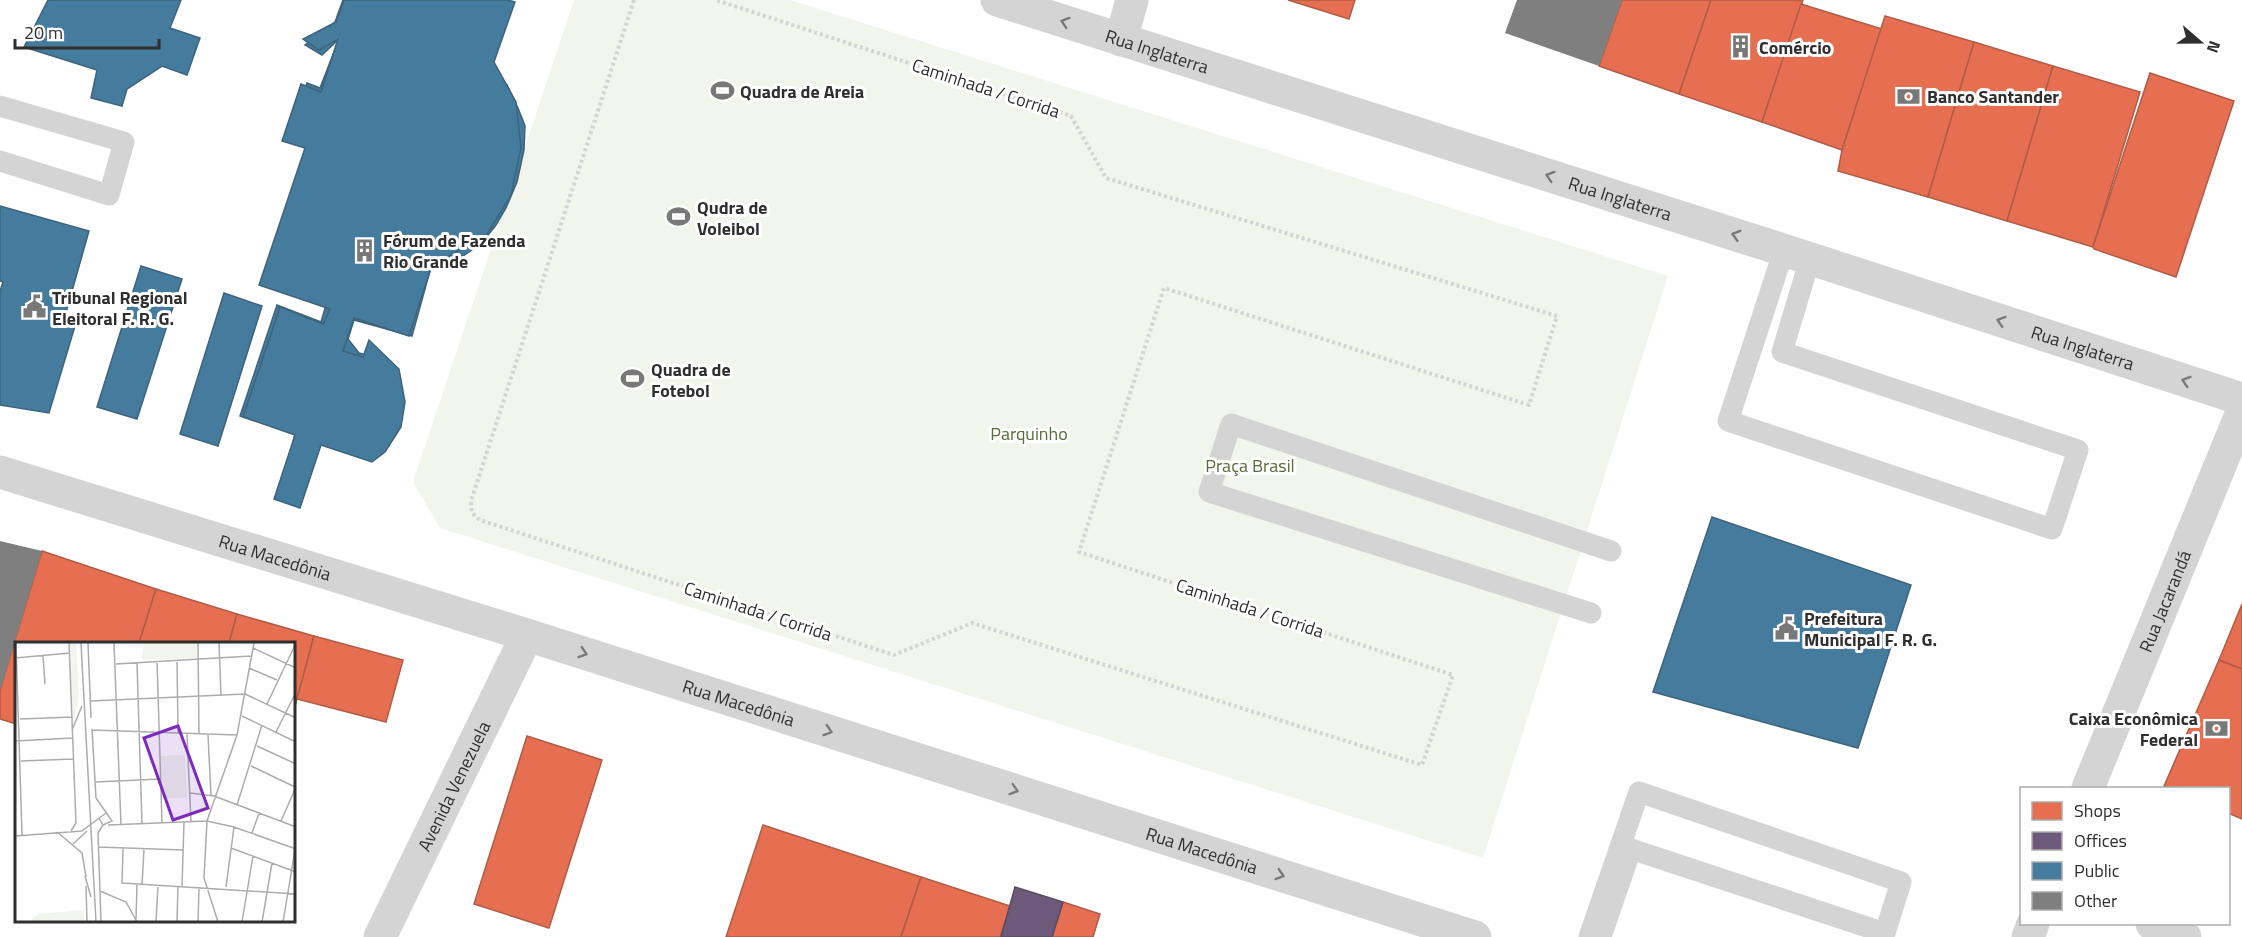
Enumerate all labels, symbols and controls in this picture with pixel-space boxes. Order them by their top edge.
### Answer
scale bar [15,12,159,50]
north arrow [2170,12,2230,72]
one-way arrow [1060,16,1071,29]
text: 20 m [24,19,63,46]
street label: Rua Inglaterra [1102,22,1212,80]
building icon: Comércio [1728,34,1754,60]
place label: Comércio [1759,34,1831,61]
text: N [2201,38,2227,56]
street label: Caminhada / Corrida [909,51,1063,125]
sports icon: Quadra de Areia [709,78,735,104]
place label: Quadra de Areia [740,78,864,105]
bank icon: Banco Santander [1896,83,1922,109]
place label: Banco Santander [1927,83,2059,110]
street label: Rua Inglaterra [1565,169,1675,227]
one-way arrow [1545,171,1556,183]
place label: Qudra de Voleibol [697,194,768,242]
sports icon: Qudra de Voleibol [666,204,692,230]
place label: Fórum de Fazenda Rio Grande [383,227,525,275]
one-way arrow [1731,230,1741,242]
building icon: Fórum de Fazenda Rio Grande [352,237,378,263]
place label: Tribunal Regional Eleitoral F. R. G. [52,284,188,332]
public building icon: Tribunal Regional Eleitoral F. R. G. [21,294,47,320]
one-way arrow [1996,316,2007,328]
street label: Rua Inglaterra [2028,318,2138,377]
place label: Quadra de Fotebol [651,356,731,404]
sports icon: Quadra de Fotebol [620,366,646,392]
one-way arrow [2181,376,2192,389]
park label: Parquinho [990,420,1068,447]
park label: Praça Brasil [1205,452,1295,479]
street label: Rua Macedônia [216,527,335,587]
street label: Rua Jacarandá [2132,546,2198,656]
street label: Caminhada / Corrida [1173,571,1327,645]
street label: Caminhada / Corrida [681,574,835,648]
place label: Prefeitura Municipal F. R. G. [1804,605,1937,653]
public building icon: Prefeitura Municipal F. R. G. [1773,615,1799,641]
inset map [15,642,296,922]
one-way arrow [577,645,588,658]
street label: Rua Macedônia [679,672,798,733]
place label: Caixa Econômica Federal [2069,705,2198,753]
bank icon: Caixa Econômica Federal [2203,715,2229,741]
street label: Avenida Venezuela [410,716,497,856]
one-way arrow [822,724,833,736]
one-way arrow [1008,783,1019,796]
legend [2020,787,2230,925]
text: Shops [2074,797,2121,824]
street label: Rua Macedônia [1142,819,1261,881]
text: Offices [2074,827,2127,854]
text: Public [2074,857,2120,884]
one-way arrow [1274,868,1285,880]
text: Other [2074,887,2117,914]

